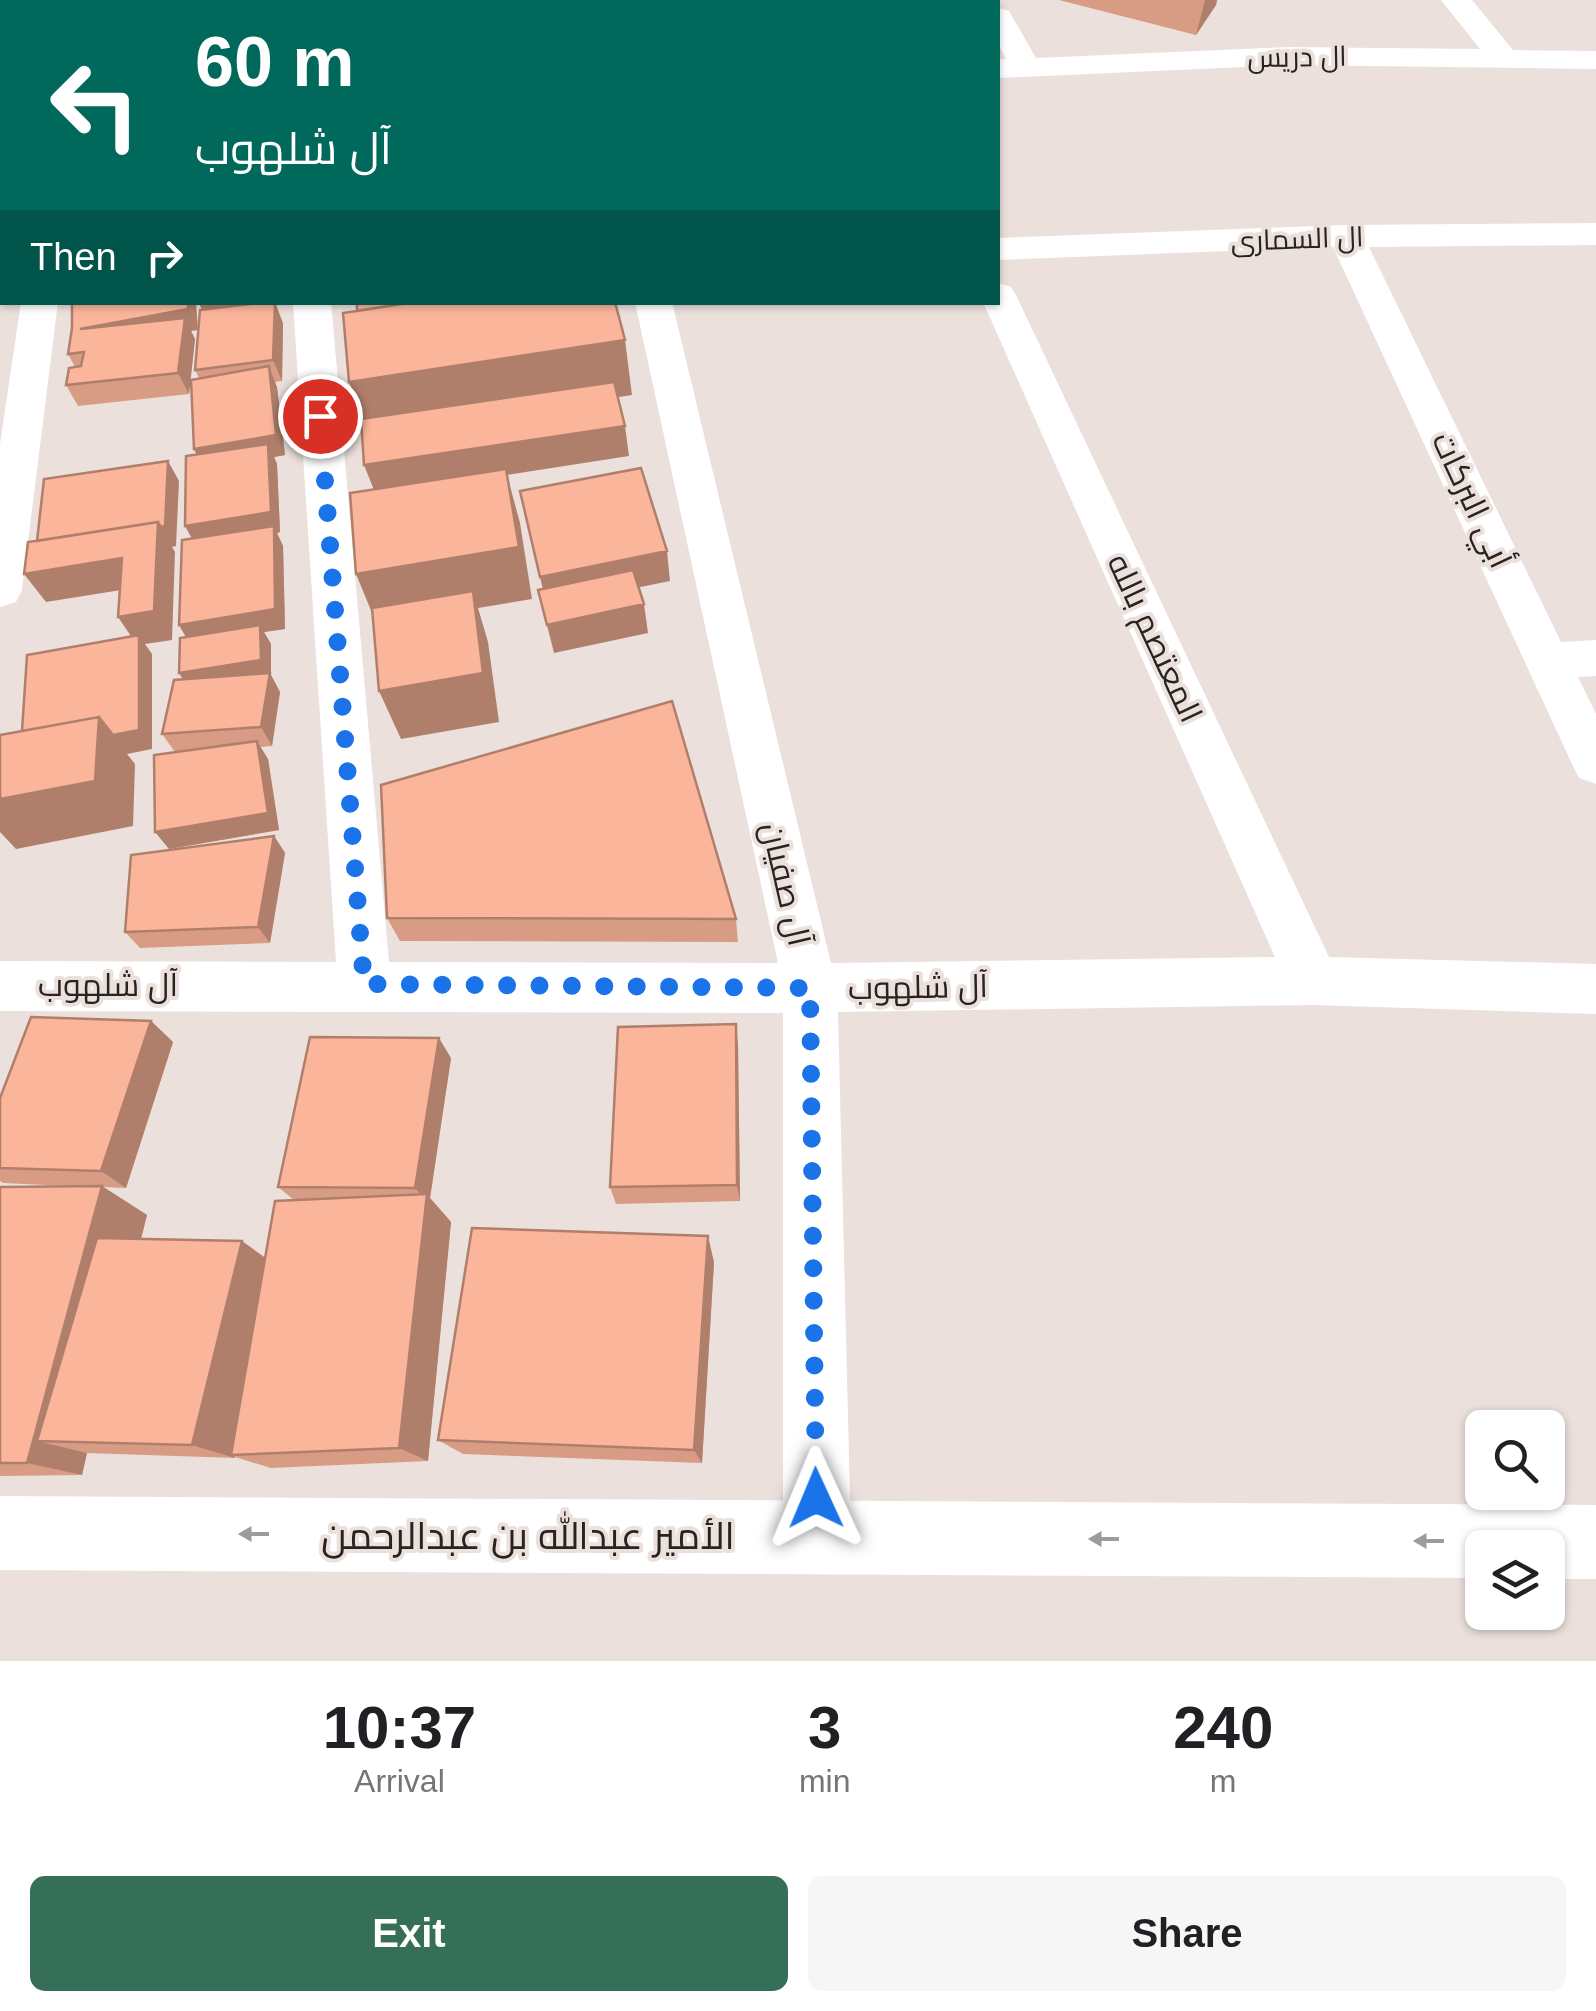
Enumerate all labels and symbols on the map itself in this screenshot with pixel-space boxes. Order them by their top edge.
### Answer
street label: ال دريس [1247,41,1347,74]
street label: ال السمارى [1230,221,1364,258]
pin [278,374,363,459]
street label: أبي البركات [1419,426,1521,576]
street label: المعتصم بالله [1097,548,1210,729]
street label: آل صفيان [753,819,818,950]
street label: آل شلهوب [38,967,178,1004]
street label: آل شلهوب [848,968,989,1007]
position arrow [764,1446,868,1550]
street label: الأمير عبدالله بن عبدالرحمن [321,1511,735,1559]
one-way arrow [237,1526,269,1542]
one-way arrow [1087,1531,1119,1547]
one-way arrow [1412,1533,1444,1549]

